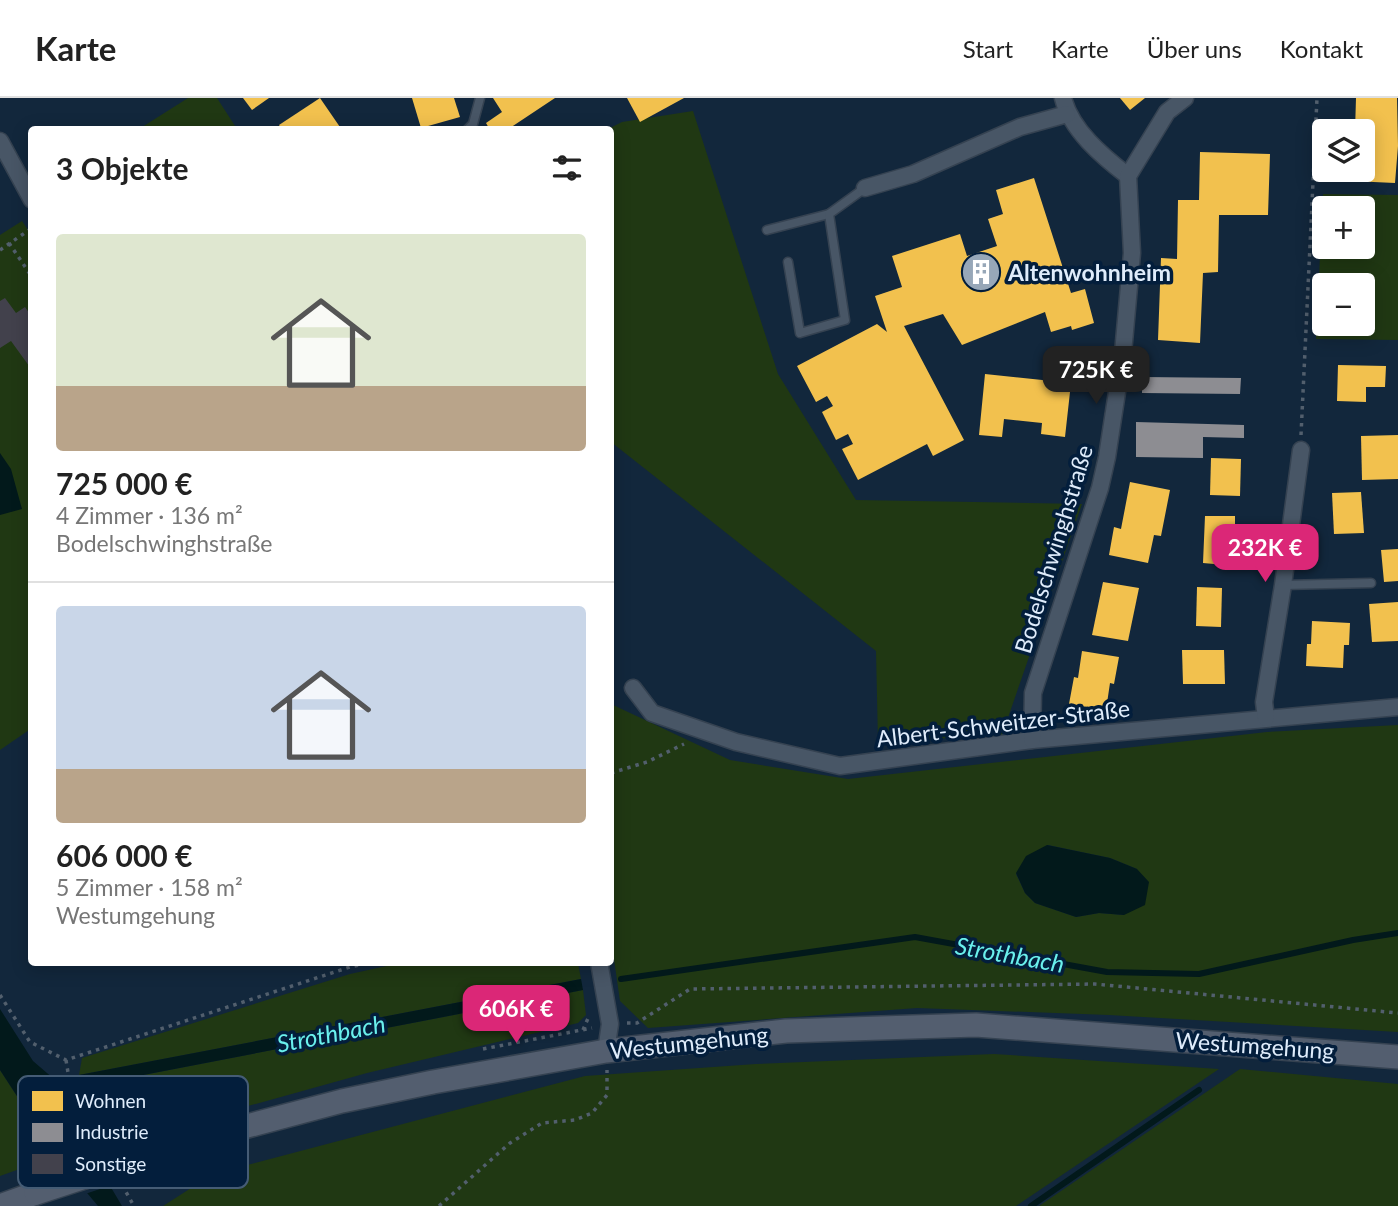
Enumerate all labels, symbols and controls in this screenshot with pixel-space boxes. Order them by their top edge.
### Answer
text: Karte [35,28,116,68]
text: Start [963,34,1013,63]
text: Karte [1051,34,1109,63]
text: Über uns [1147,34,1242,63]
text: Kontakt [1280,34,1363,63]
map controls [1312,119,1375,336]
button: layers [1312,119,1375,182]
icon: filters [548,149,586,187]
text: 3 Objekte [56,150,188,186]
button: + [1312,196,1375,259]
building icon: Altenwohnheim [960,251,1002,293]
place label: Altenwohnheim [1007,258,1171,286]
button: − [1312,273,1375,336]
icon: home [258,280,384,406]
pin: 725K € [1039,346,1153,406]
text: 725K € [1059,355,1133,383]
street label: Bodelschwinghstraße [1008,441,1098,657]
text: 725 000 € [56,465,192,501]
text: 4 Zimmer · 136 m² [56,501,243,529]
pin: 232K € [1208,524,1322,584]
text: Bodelschwinghstraße [56,529,272,557]
text: 232K € [1228,533,1302,561]
icon: home [258,652,384,778]
street label: Albert-Schweitzer-Straße [875,694,1131,752]
text: 606 000 € [56,837,192,873]
text: 5 Zimmer · 158 m² [56,873,243,901]
text: Westumgehung [56,901,215,929]
water label: Strothbach [953,930,1067,978]
pin: 606K € [459,986,573,1045]
text: 606K € [479,994,553,1022]
water label: Strothbach [274,1008,388,1058]
street label: Westumgehung [608,1020,770,1064]
street label: Westumgehung [1175,1025,1335,1065]
legend [18,1076,248,1188]
text: Wohnen [75,1089,146,1112]
text: Industrie [75,1120,149,1143]
text: Sonstige [75,1152,146,1175]

